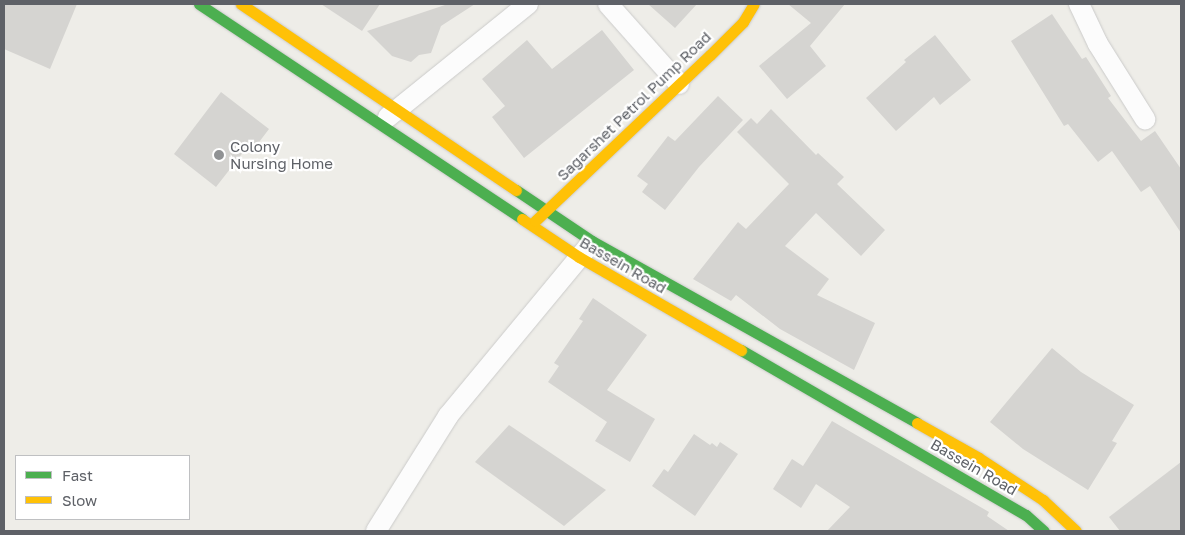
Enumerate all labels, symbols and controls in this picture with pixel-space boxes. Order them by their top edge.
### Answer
street label: Sagarshet Petrol Pump Road [553,28,715,184]
place label: Colony Nursing Home [230,137,333,172]
marker: Colony Nursing Home [212,148,226,162]
street label: Bassein Road [577,233,669,297]
street label: Bassein Road [928,435,1020,499]
legend [15,455,190,520]
text: Fast [62,466,93,484]
text: Slow [62,491,97,509]

